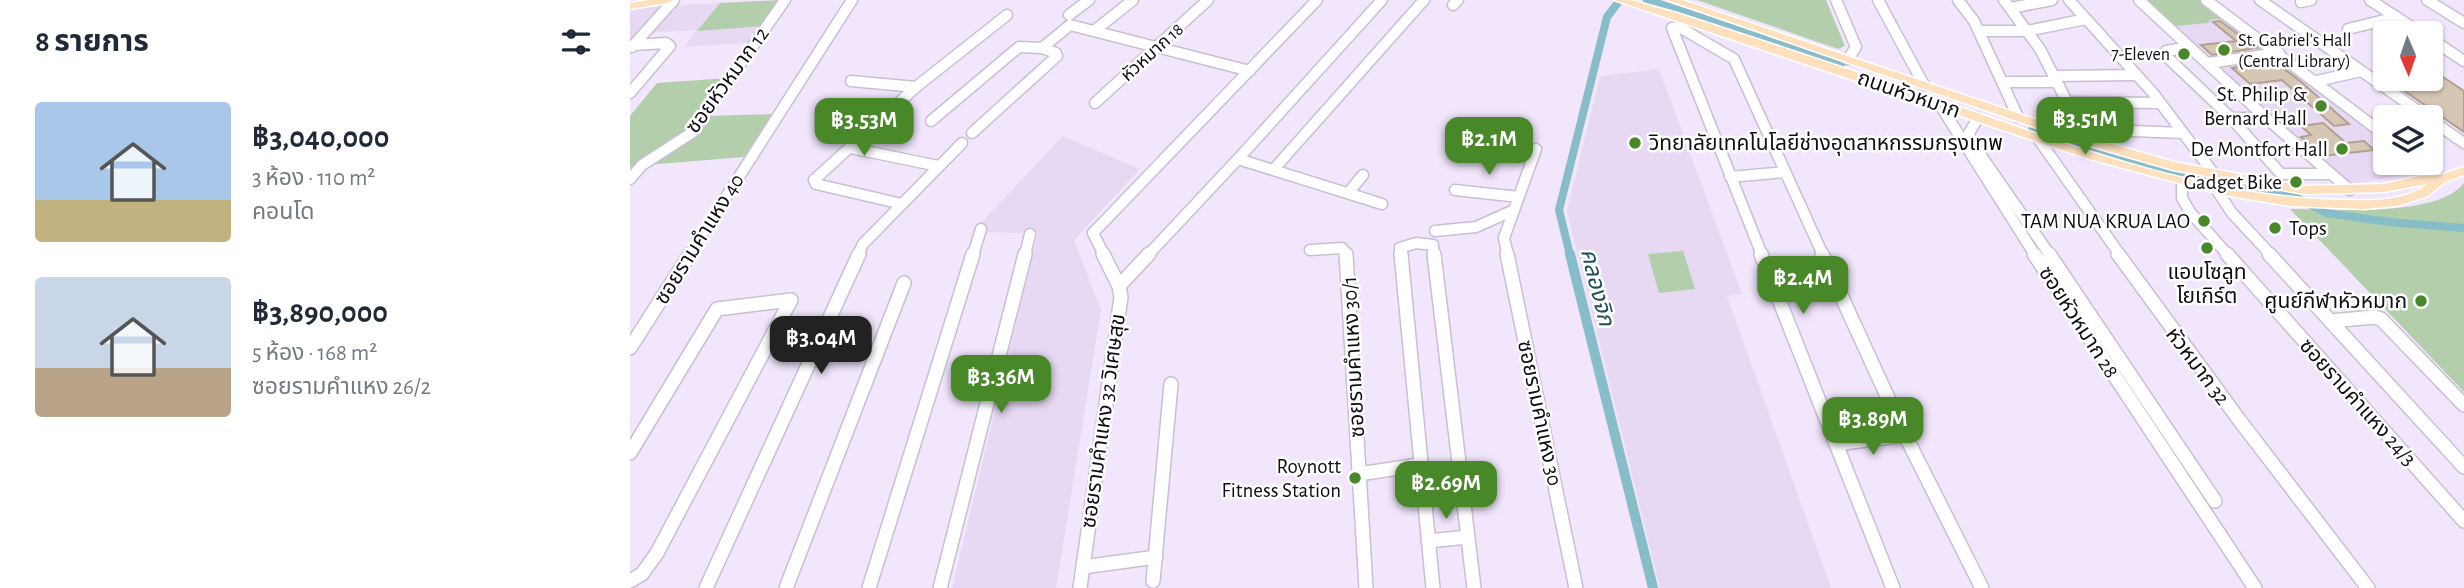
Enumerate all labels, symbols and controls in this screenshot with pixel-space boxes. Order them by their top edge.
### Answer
street label: หัวหมาก 18 [1117,20,1187,85]
north arrow [2373,21,2443,91]
map controls [2373,21,2443,175]
icon: filters [557,23,595,61]
street label: ซอยหัวหมาก 12 [682,23,773,137]
text: 8 รายการ [35,27,149,57]
place label: St. Gabriel's Hall (Central Library) [2238,32,2351,71]
marker: St. Gabriel's Hall (Central Library) [2216,42,2232,58]
place label: 7-Eleven [2111,46,2170,64]
marker: 7-Eleven [2176,46,2192,62]
street label: ถนนหัวหมาก [1855,67,1963,122]
place label: St. Philip & Bernard Hall [2204,84,2307,129]
pin: ฿3.51M [2028,97,2142,157]
marker: St. Philip & Bernard Hall [2313,98,2329,114]
pin: ฿3.53M [807,99,921,158]
button: layers [2373,105,2443,175]
text: ฿3.51M [2052,108,2118,131]
text: ฿3.53M [831,109,897,132]
pin: ฿2.1M [1440,118,1538,177]
text: ฿3,040,000 [252,123,389,153]
text: ฿2.1M [1461,128,1517,151]
icon: home [91,130,175,214]
place label: วิทยาลัยเทคโนโลยีช่างอุตสาหกรรมกรุงเทพ [1649,131,2003,156]
marker: วิทยาลัยเทคโนโลยีช่างอุตสาหกรรมกรุงเทพ [1627,135,1643,151]
place label: De Montfort Hall [2190,139,2328,160]
marker: De Montfort Hall [2334,141,2350,157]
text: 3 ห้อง · 110 m² [252,167,375,190]
street label: ซอยรามคำแหง 40 [651,170,748,308]
place label: Gadget Bike [2184,172,2282,193]
marker: Gadget Bike [2288,174,2304,190]
text: คอนโด [252,201,314,224]
place label: TAM NUA KRUA LAO [2021,211,2190,232]
marker: TAM NUA KRUA LAO [2196,213,2212,229]
place label: Tops [2289,218,2327,239]
marker: Tops [2267,220,2283,236]
marker: แอบโซลูท โยเกิร์ต [2199,240,2215,256]
water label: คลองจิก [1576,246,1618,330]
pin: ฿2.4M [1754,256,1852,316]
place label: แอบโซลูท โยเกิร์ต [2167,261,2247,307]
street label: ซอยหัวหมาก 28 [2035,263,2122,382]
text: ฿2.4M [1773,267,1833,290]
street label: ซอยรามคำแหง 30/1 [1339,276,1368,438]
place label: ศูนย์กีฬาหัวหมาก [2264,290,2407,314]
marker: ศูนย์กีฬาหัวหมาก [2413,293,2429,309]
text: ฿3,890,000 [252,298,388,328]
icon: home [91,305,175,389]
street label: ซอยรามคำแหง 32 วิเศษสุข [1078,312,1131,530]
pin: ฿3.04M [764,316,878,376]
street label: หัวหมาก 32 [2162,324,2233,409]
text: ฿3.04M [786,327,856,350]
street label: ซอยรามคำแหง 24/3 [2295,335,2420,470]
street label: ซอยรามคำแหง 30 [1514,339,1565,488]
text: 5 ห้อง · 168 m² [252,342,377,365]
pin: ฿3.36M [944,356,1058,415]
text: ฿3.36M [967,366,1035,389]
text: ซอยรามคำแหง 26/2 [252,376,431,399]
pin: ฿3.89M [1816,398,1930,457]
text: ฿3.89M [1838,408,1908,431]
place label: Roynott Fitness Station [1222,456,1341,501]
pin: ฿2.69M [1389,462,1503,521]
marker: Roynott Fitness Station [1347,470,1363,486]
text: ฿2.69M [1411,472,1481,495]

